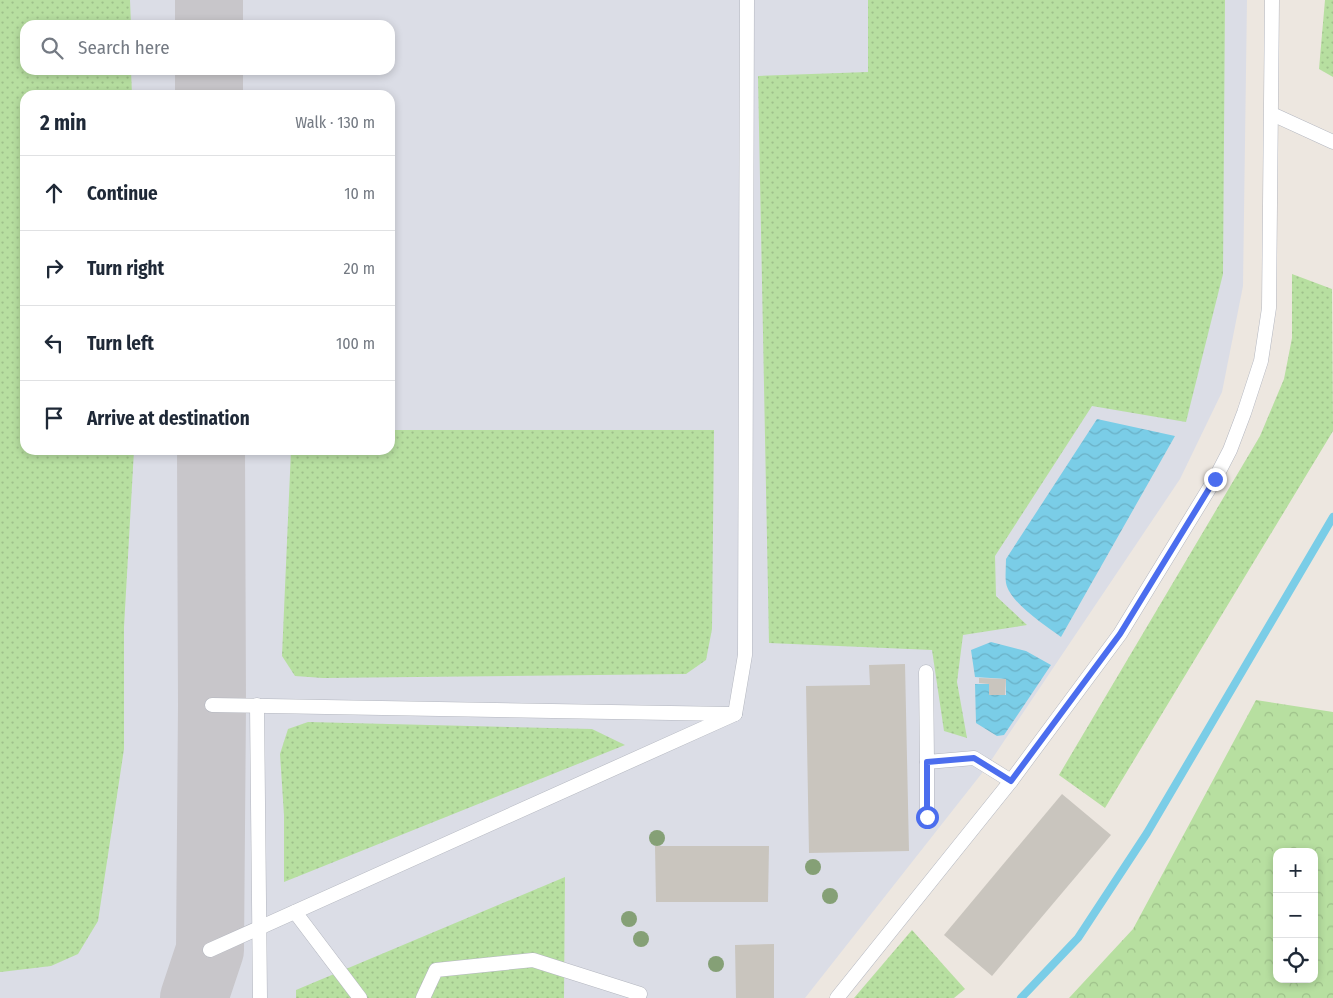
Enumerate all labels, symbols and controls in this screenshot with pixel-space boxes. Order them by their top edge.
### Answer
search box [20,20,395,75]
icon: search [38,34,66,62]
text: Search here [78,36,170,59]
text: 2 min [40,110,87,136]
text: Walk · 130 m [295,113,375,132]
icon: ahead [40,179,68,207]
text: Continue [87,182,158,205]
text: 10 m [344,184,375,203]
icon: right [40,254,68,282]
text: Turn right [87,257,164,280]
text: 20 m [344,259,375,278]
icon: left [40,329,68,357]
text: Turn left [87,332,154,355]
text: 100 m [336,334,375,353]
icon: arrive [40,404,68,432]
text: Arrive at destination [87,407,250,430]
route end [1204,468,1227,491]
route start [916,806,939,829]
map controls [1273,848,1318,983]
button: + [1273,848,1318,893]
button: − [1273,893,1318,938]
button: locate [1273,938,1318,983]

